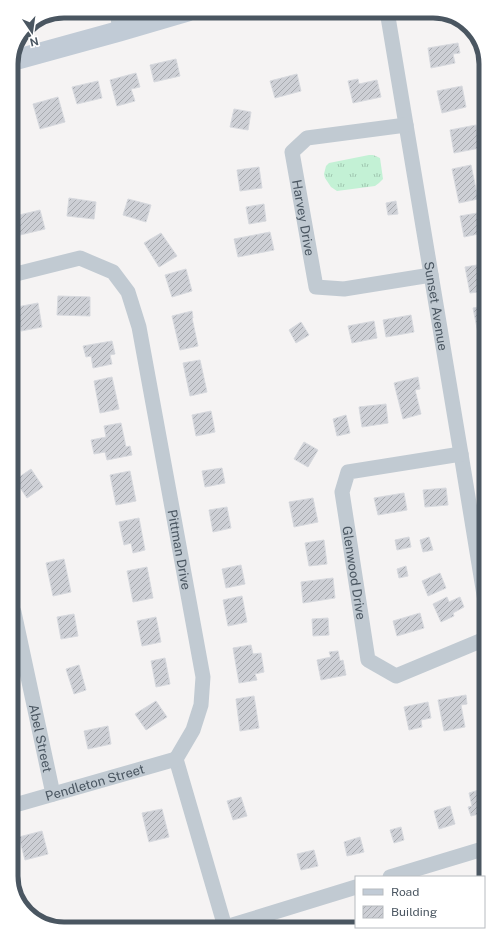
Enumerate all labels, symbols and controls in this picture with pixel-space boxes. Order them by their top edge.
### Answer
north arrow [12,12,52,52]
text: N [29,35,40,49]
street label: Harvey Drive [290,178,318,257]
street label: Sunset Avenue [421,260,451,352]
street label: Pittman Drive [165,508,194,591]
street label: Glenwood Drive [340,525,369,621]
street label: Abel Street [26,703,56,774]
street label: Pendleton Street [43,761,146,803]
legend [355,876,485,928]
text: Road [391,885,419,899]
text: Building [391,905,437,919]

